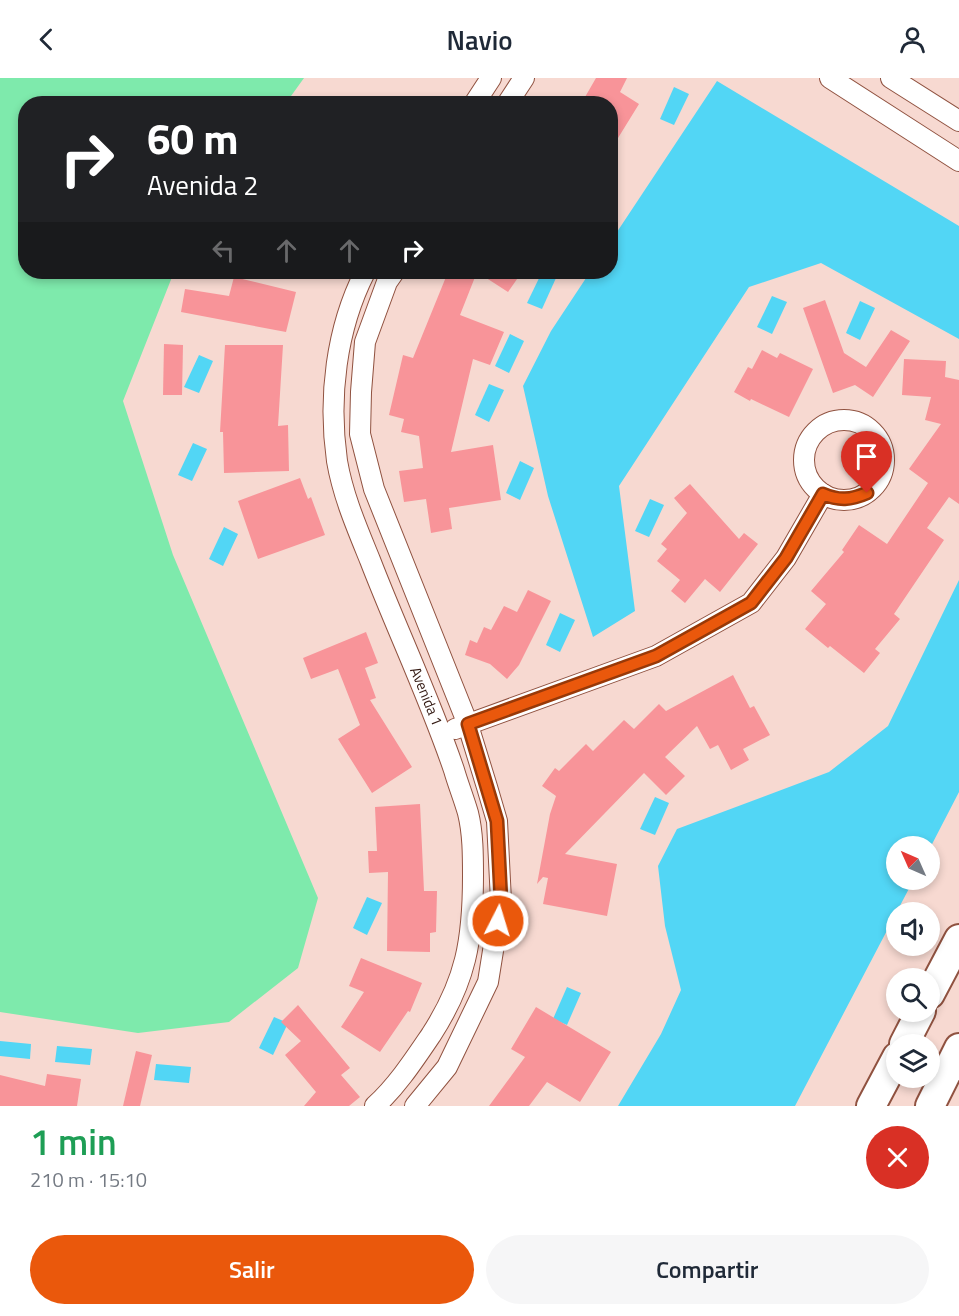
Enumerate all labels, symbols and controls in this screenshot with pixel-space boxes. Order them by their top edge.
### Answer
text: Navio [446,19,513,60]
icon: back [30,23,63,56]
icon: person [896,23,929,56]
text: 60 m [147,106,239,170]
icon: right [48,120,126,198]
text: Avenida 2 [147,164,258,205]
icon: left [207,234,240,267]
icon: ahead [270,234,303,267]
icon: ahead [333,234,366,267]
icon: right [396,234,429,267]
pin [841,431,892,493]
icon: arrive [850,440,883,473]
street label: Avenida 1 [404,663,449,729]
north arrow [886,836,940,890]
map controls [886,836,940,1088]
position arrow [466,889,530,953]
button: sound [886,902,940,956]
button: search [886,968,940,1022]
button: layers [886,1034,940,1088]
text: 1 min [30,1114,117,1169]
button: close [866,1126,929,1189]
text: 210 m · 15:10 [30,1164,147,1195]
button: Salir [30,1235,474,1304]
button: Compartir [486,1235,929,1304]

